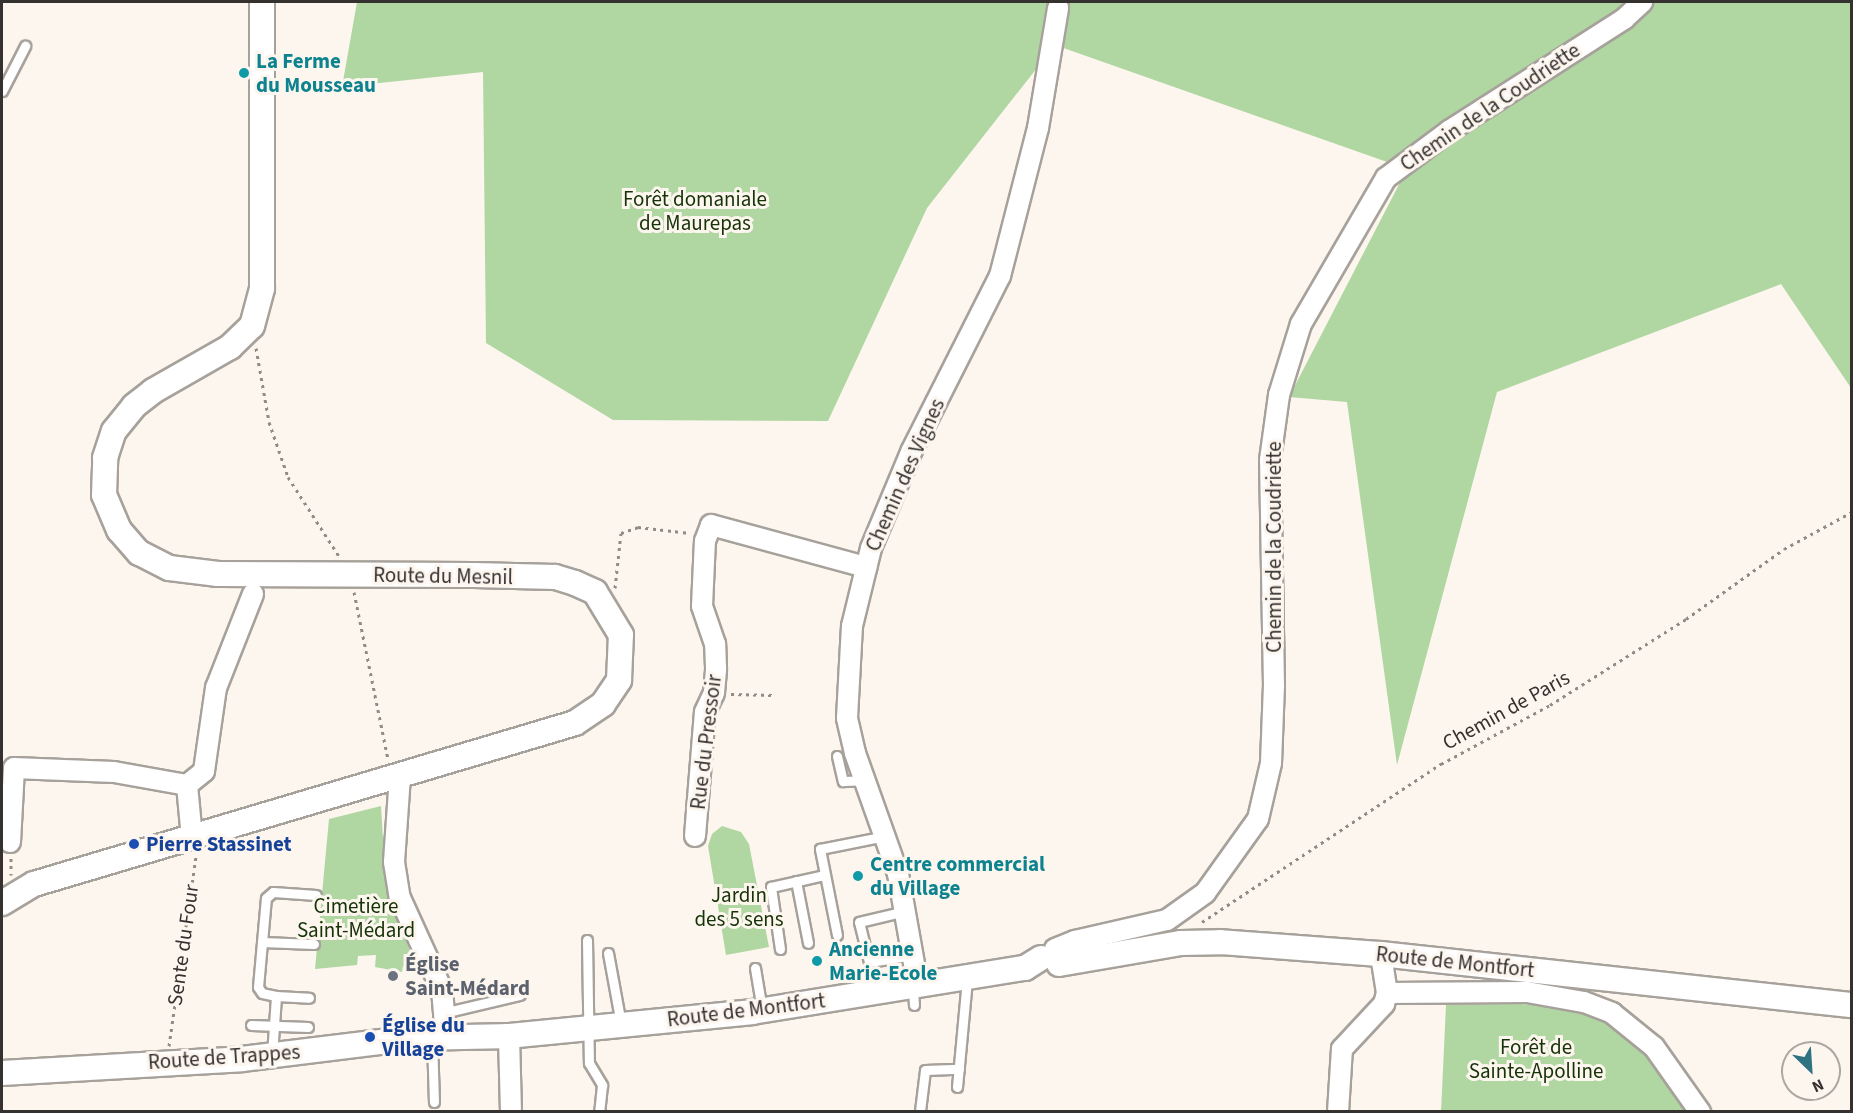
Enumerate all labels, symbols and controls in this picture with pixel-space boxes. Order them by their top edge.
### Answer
street label: Chemin de la Coudriette [1395,37,1585,177]
place label: La Ferme du Mousseau [256,48,376,98]
marker: La Ferme du Mousseau [237,66,251,80]
park label: Forêt domaniale de Maurepas [623,186,767,236]
street label: Chemin des Vignes [860,395,950,555]
street label: Chemin de la Coudriette [1261,441,1287,653]
street label: Route du Mesnil [373,562,513,590]
street label: Chemin de Paris [1438,665,1574,755]
street label: Rue du Pressoir [685,673,727,811]
place label: Pierre Stassinet [146,831,292,857]
marker: Pierre Stassinet [127,837,141,851]
place label: Centre commercial du Village [870,851,1045,901]
marker: Centre commercial du Village [851,869,865,883]
park label: Jardin des 5 sens [694,882,784,932]
street label: Sente du Four [162,883,204,1007]
park label: Cimetière Saint-Médard [297,893,415,943]
place label: Ancienne Marie-Ecole [829,936,937,986]
street label: Route de Montfort [1375,941,1535,983]
place label: Église Saint-Médard [405,951,530,1001]
marker: Ancienne Marie-Ecole [810,954,824,968]
marker: Église Saint-Médard [386,969,400,983]
street label: Route de Montfort [666,988,826,1032]
place label: Église du Village [382,1012,465,1062]
marker: Église du Village [363,1030,377,1044]
park label: Forêt de Sainte-Apolline [1469,1034,1603,1084]
street label: Route de Trappes [147,1039,301,1075]
north arrow [1781,1041,1841,1101]
text: N [1808,1073,1827,1098]

